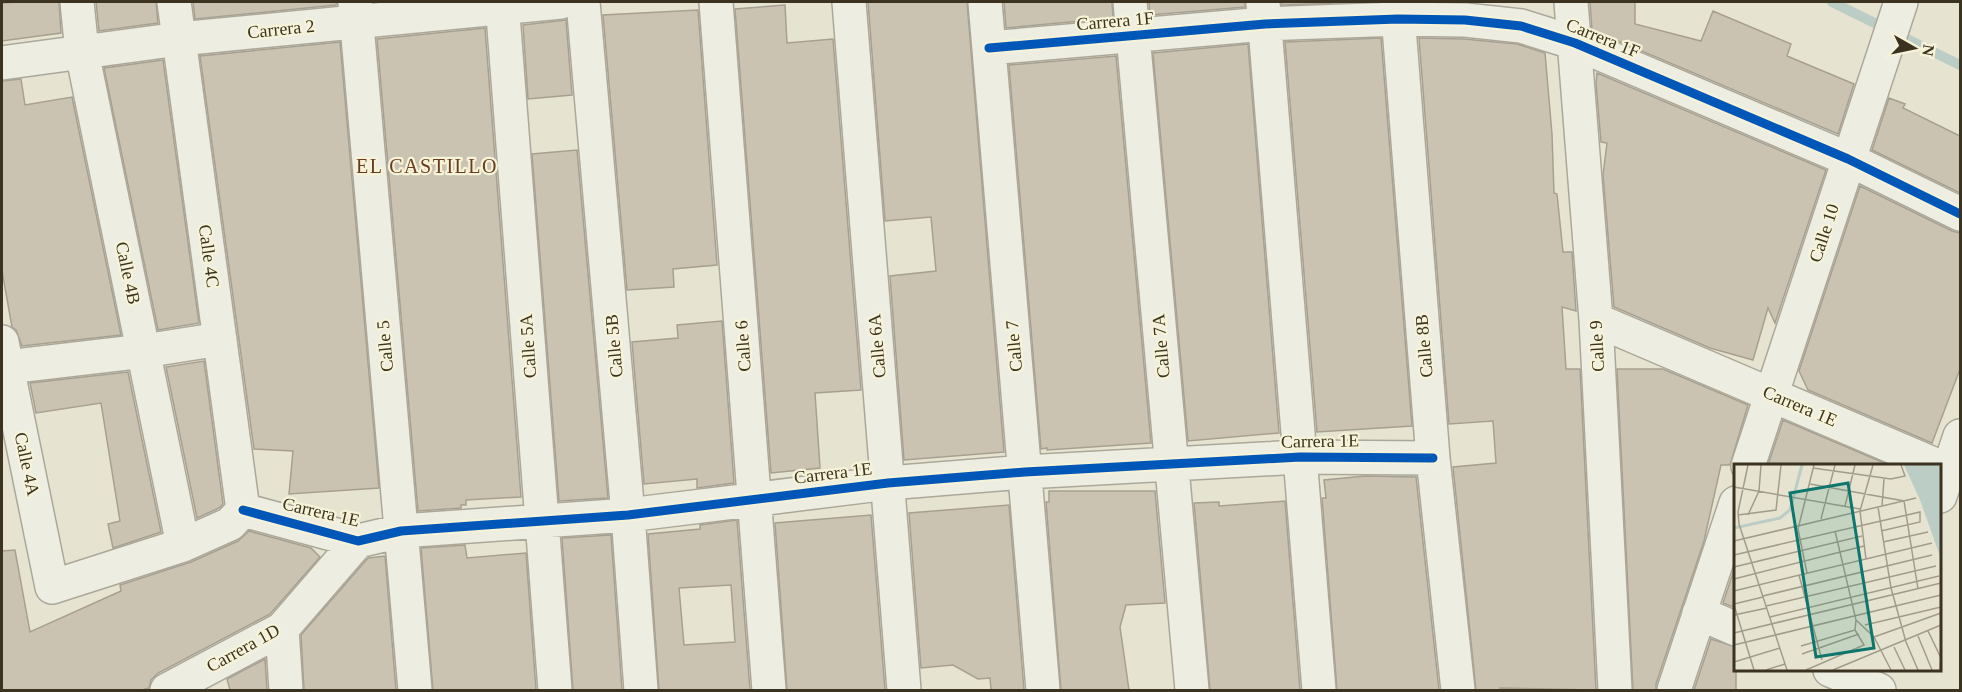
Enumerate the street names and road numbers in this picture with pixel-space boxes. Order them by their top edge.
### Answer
street label: Carrera 1F [1076,8,1154,34]
street label: Carrera 1F [1563,14,1643,62]
street label: Carrera 2 [246,16,316,42]
street label: Calle 10 [1805,201,1843,265]
street label: Calle 4C [195,223,223,289]
street label: Calle 4B [112,240,144,306]
street label: Calle 5A [516,313,540,379]
street label: Calle 5B [601,313,627,379]
street label: Calle 6A [864,313,890,379]
street label: Calle 7A [1148,313,1174,379]
street label: Calle 8B [1411,313,1437,379]
street label: Calle 5 [373,319,397,373]
street label: Calle 7 [1002,319,1026,373]
street label: Calle 6 [731,320,755,372]
street label: Calle 9 [1586,320,1608,372]
street label: Carrera 1E [1760,381,1840,431]
street label: Calle 4A [11,430,43,498]
street label: Carrera 1E [1281,430,1359,452]
street label: Carrera 1E [793,458,873,488]
street label: Carrera 1E [281,493,361,531]
street label: Carrera 1D [203,620,283,676]

